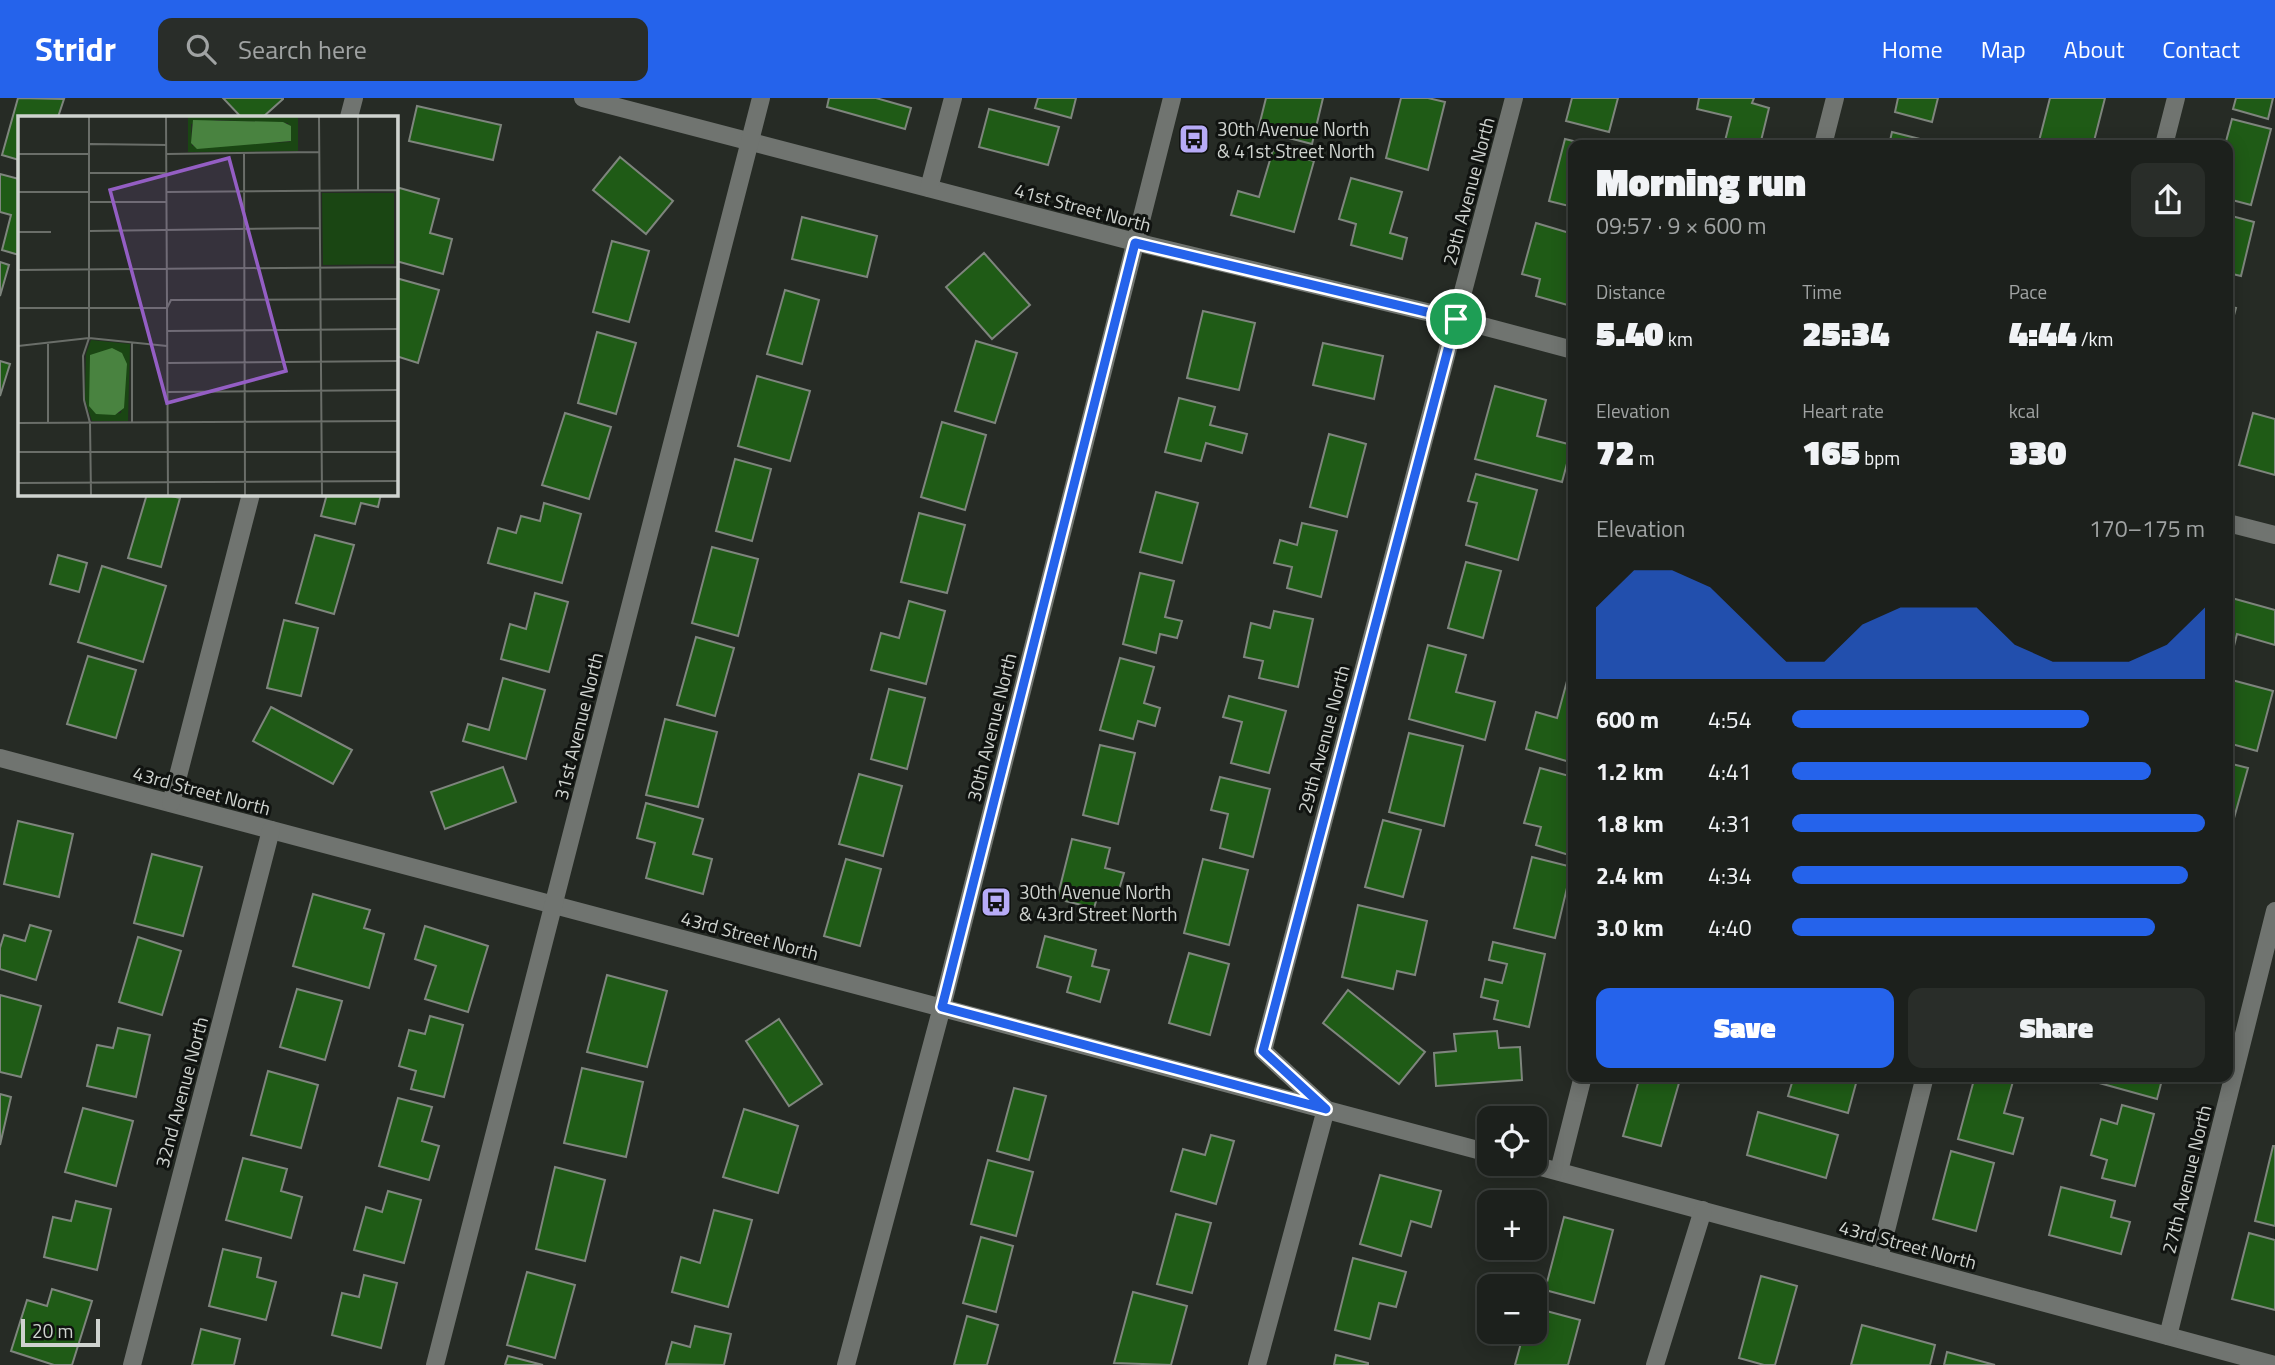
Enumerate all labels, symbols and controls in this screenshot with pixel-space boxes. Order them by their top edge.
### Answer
search box [158,18,648,81]
text: Stridr [35,24,116,74]
icon: search [182,30,220,68]
text: Search here [238,30,367,69]
text: Home [1882,31,1943,67]
text: Map [1981,31,2026,67]
text: About [2064,31,2124,67]
text: Contact [2162,31,2240,67]
place label: 30th Avenue North & 41st Street North [1217,114,1375,165]
street label: 29th Avenue North [1434,114,1502,268]
inset map [18,116,397,495]
bus stop icon: 30th Avenue North & 41st Street North [1177,122,1211,156]
text: Morning run [1596,153,1806,211]
button: share [2131,163,2205,237]
street label: 41st Street North [1011,175,1155,239]
text: 09:57 · 9 × 600 m [1596,208,1766,243]
text: Distance [1596,277,1665,306]
text: Time [1802,277,1842,306]
text: Pace [2009,277,2047,306]
pin [1426,289,1486,349]
icon: arrive [1437,300,1475,338]
text: 5.40 [1596,306,1664,360]
text: 25:34 [1802,306,1889,360]
text: 4:44 [2009,306,2077,360]
text: km [1664,324,1693,353]
text: /km [2077,324,2114,353]
text: Elevation [1596,396,1670,425]
text: Heart rate [1802,396,1884,425]
text: kcal [2009,396,2040,425]
text: 72 [1596,425,1635,479]
text: 165 [1802,425,1860,479]
text: 330 [2009,425,2066,479]
text: m [1635,443,1655,472]
text: bpm [1860,443,1900,472]
text: Elevation [1596,511,1685,546]
text: 170–175 m [2089,511,2205,546]
street label: 31st Avenue North [546,649,610,803]
street label: 30th Avenue North [959,650,1023,804]
street label: 29th Avenue North [1289,662,1357,816]
text: 600 m [1596,702,1659,737]
text: 4:54 [1708,702,1752,737]
text: 1.2 km [1596,754,1664,789]
text: 4:41 [1708,754,1752,789]
street label: 43rd Street North [130,758,274,822]
text: 1.8 km [1596,806,1664,841]
text: 4:31 [1708,806,1752,841]
text: 2.4 km [1596,858,1664,893]
text: 4:34 [1708,858,1752,893]
place label: 30th Avenue North & 43rd Street North [1019,877,1177,928]
bus stop icon: 30th Avenue North & 43rd Street North [979,885,1013,919]
street label: 43rd Street North [678,903,822,967]
text: 3.0 km [1596,910,1664,945]
text: 4:40 [1708,910,1752,945]
button: Save [1596,988,1894,1068]
button: Share [1908,988,2205,1068]
street label: 32nd Avenue North [147,1013,215,1171]
street label: 27th Avenue North [2154,1102,2218,1256]
map controls [1477,1106,1547,1344]
button: locate [1477,1106,1547,1176]
button: + [1477,1190,1547,1260]
street label: 43rd Street North [1836,1212,1980,1276]
button: − [1477,1274,1547,1344]
scale bar [21,1316,100,1348]
text: 20 m [32,1316,73,1345]

